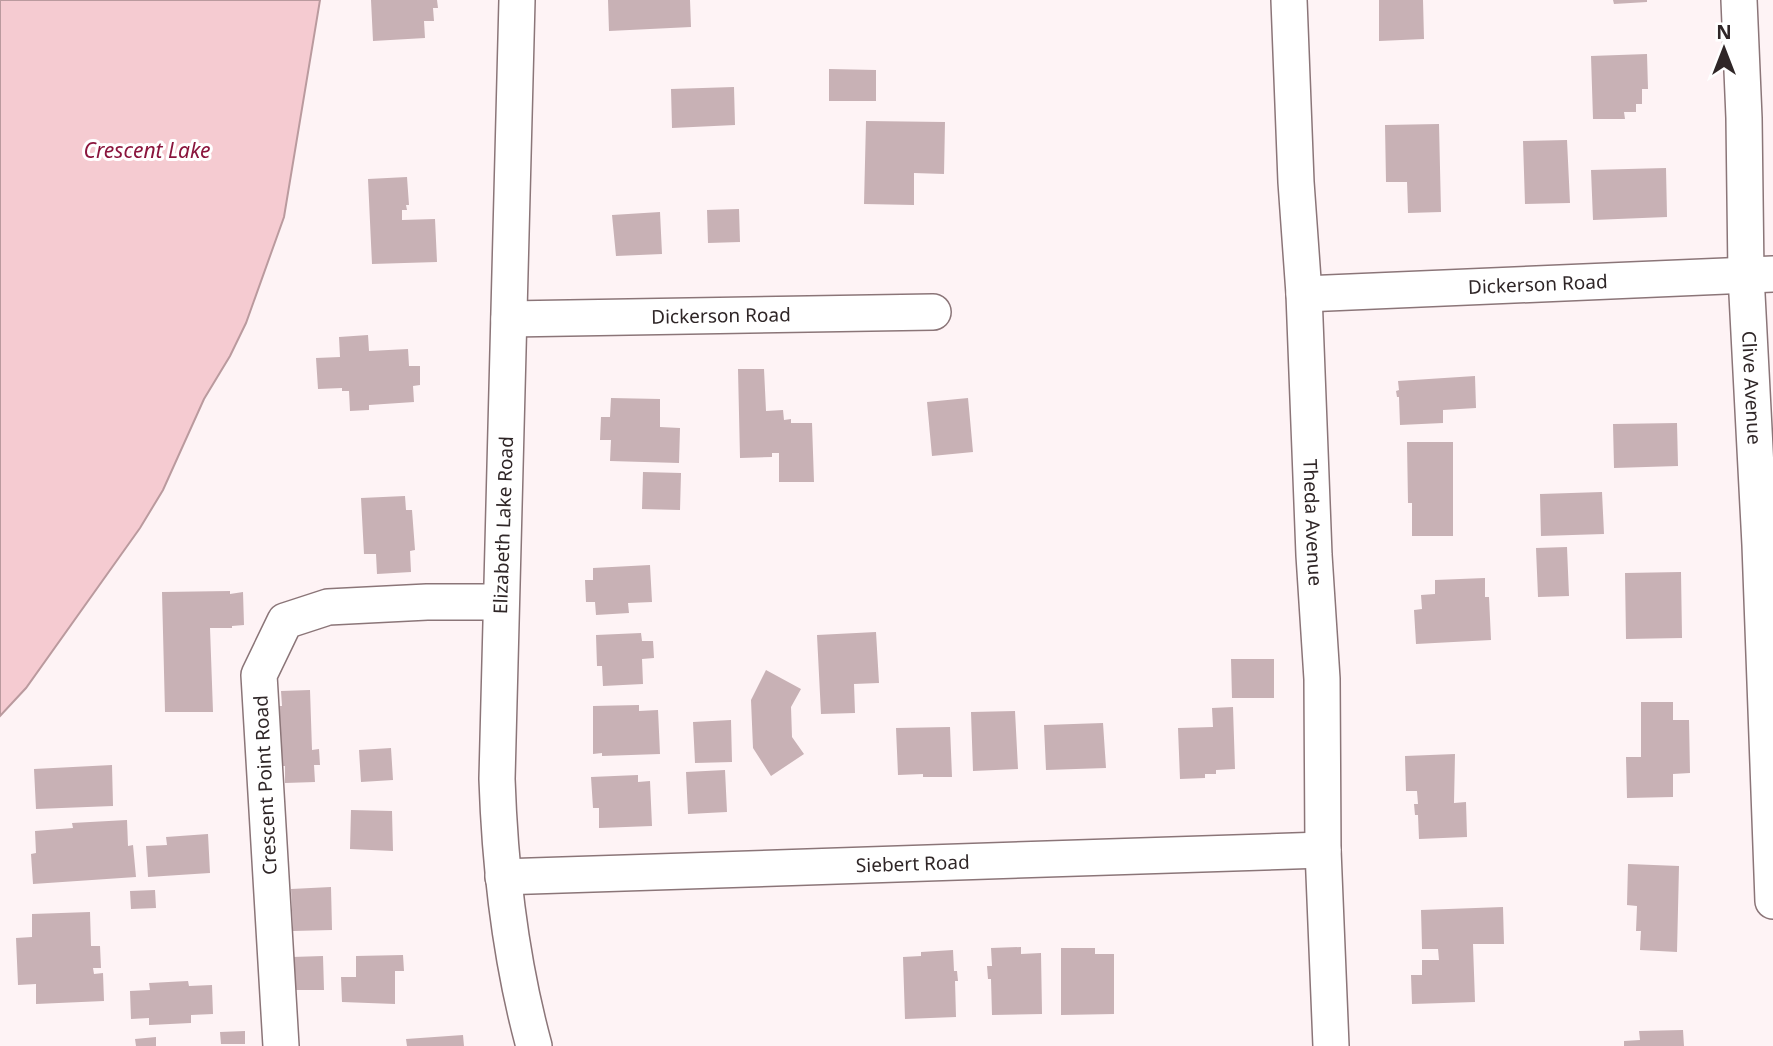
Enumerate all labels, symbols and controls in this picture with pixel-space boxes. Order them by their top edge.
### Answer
north arrow [1689,14,1759,84]
text: N [1716,19,1732,45]
water label: Crescent Lake [84,136,210,164]
street label: Dickerson Road [1467,268,1608,300]
street label: Dickerson Road [651,301,791,330]
street label: Clive Avenue [1736,330,1768,445]
street label: Elizabeth Lake Road [487,436,519,614]
street label: Theda Avenue [1297,458,1329,587]
street label: Crescent Point Road [247,695,283,875]
street label: Siebert Road [855,849,970,878]

